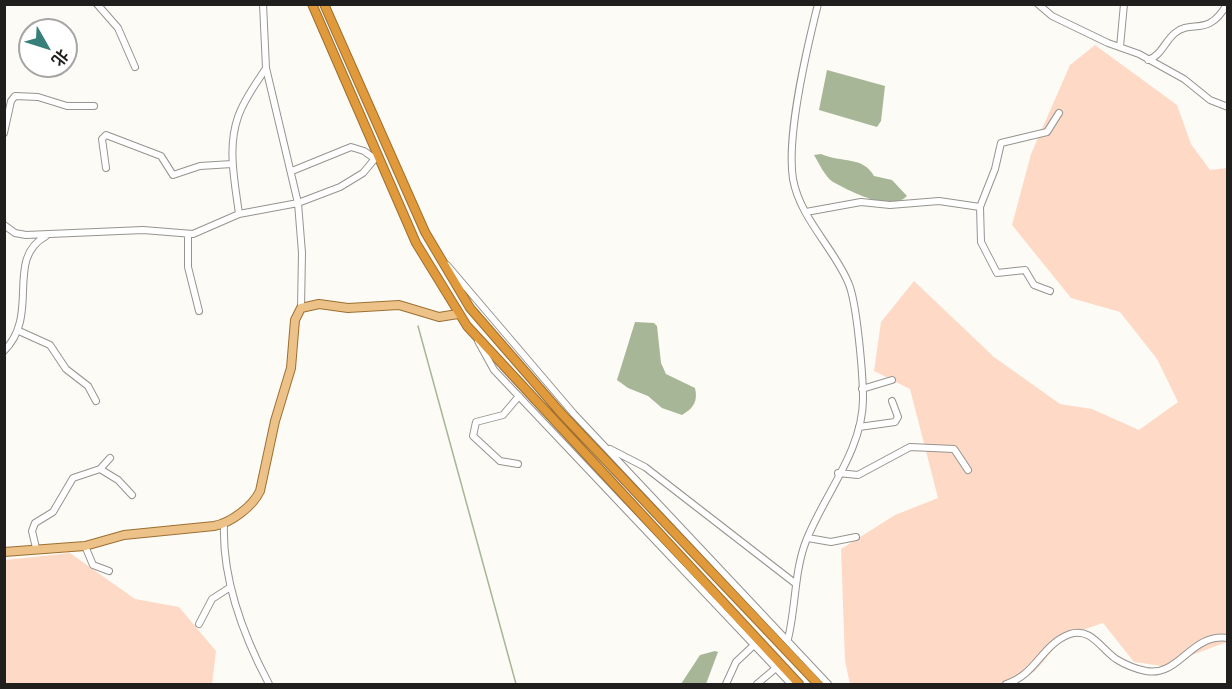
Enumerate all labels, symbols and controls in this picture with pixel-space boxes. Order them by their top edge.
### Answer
north arrow [18,18,78,78]
text: 北 [48,46,73,71]

